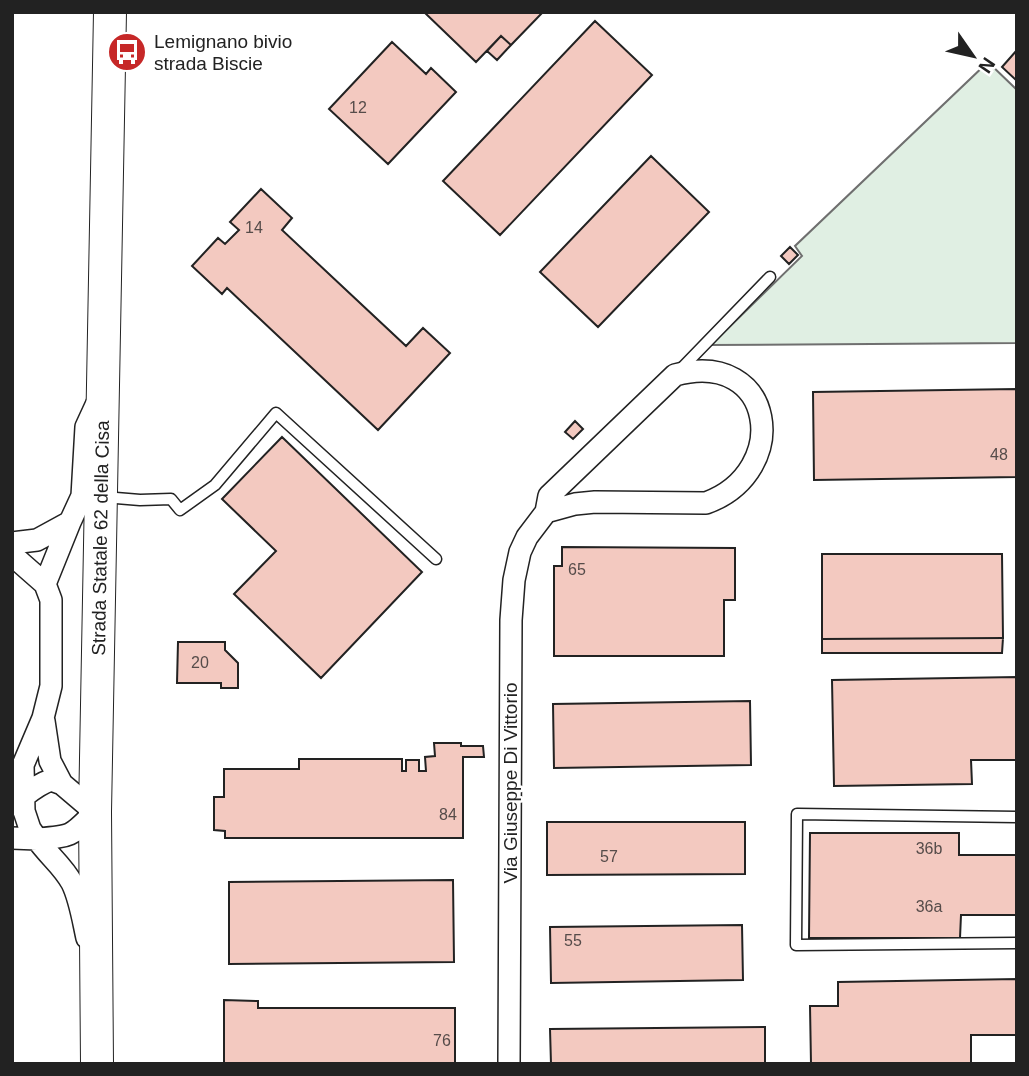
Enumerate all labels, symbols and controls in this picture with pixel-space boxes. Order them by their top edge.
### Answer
north arrow [938,21,1008,91]
bus stop icon: Lemignano bivio strada Biscie [106,31,148,73]
place label: Lemignano bivio strada Biscie [154,31,292,74]
text: N [974,54,999,77]
house number: 12 [349,99,367,116]
house number: 14 [245,219,263,236]
street label: Strada Statale 62 della Cisa [88,420,113,656]
house number: 48 [990,446,1008,463]
house number: 65 [568,561,586,578]
house number: 20 [191,654,209,671]
street label: Via Giuseppe Di Vittorio [500,682,521,884]
house number: 84 [439,806,457,823]
house number: 36b [916,840,942,857]
house number: 57 [600,848,618,865]
house number: 36a [916,898,942,915]
house number: 55 [564,932,582,949]
house number: 76 [433,1032,451,1049]

